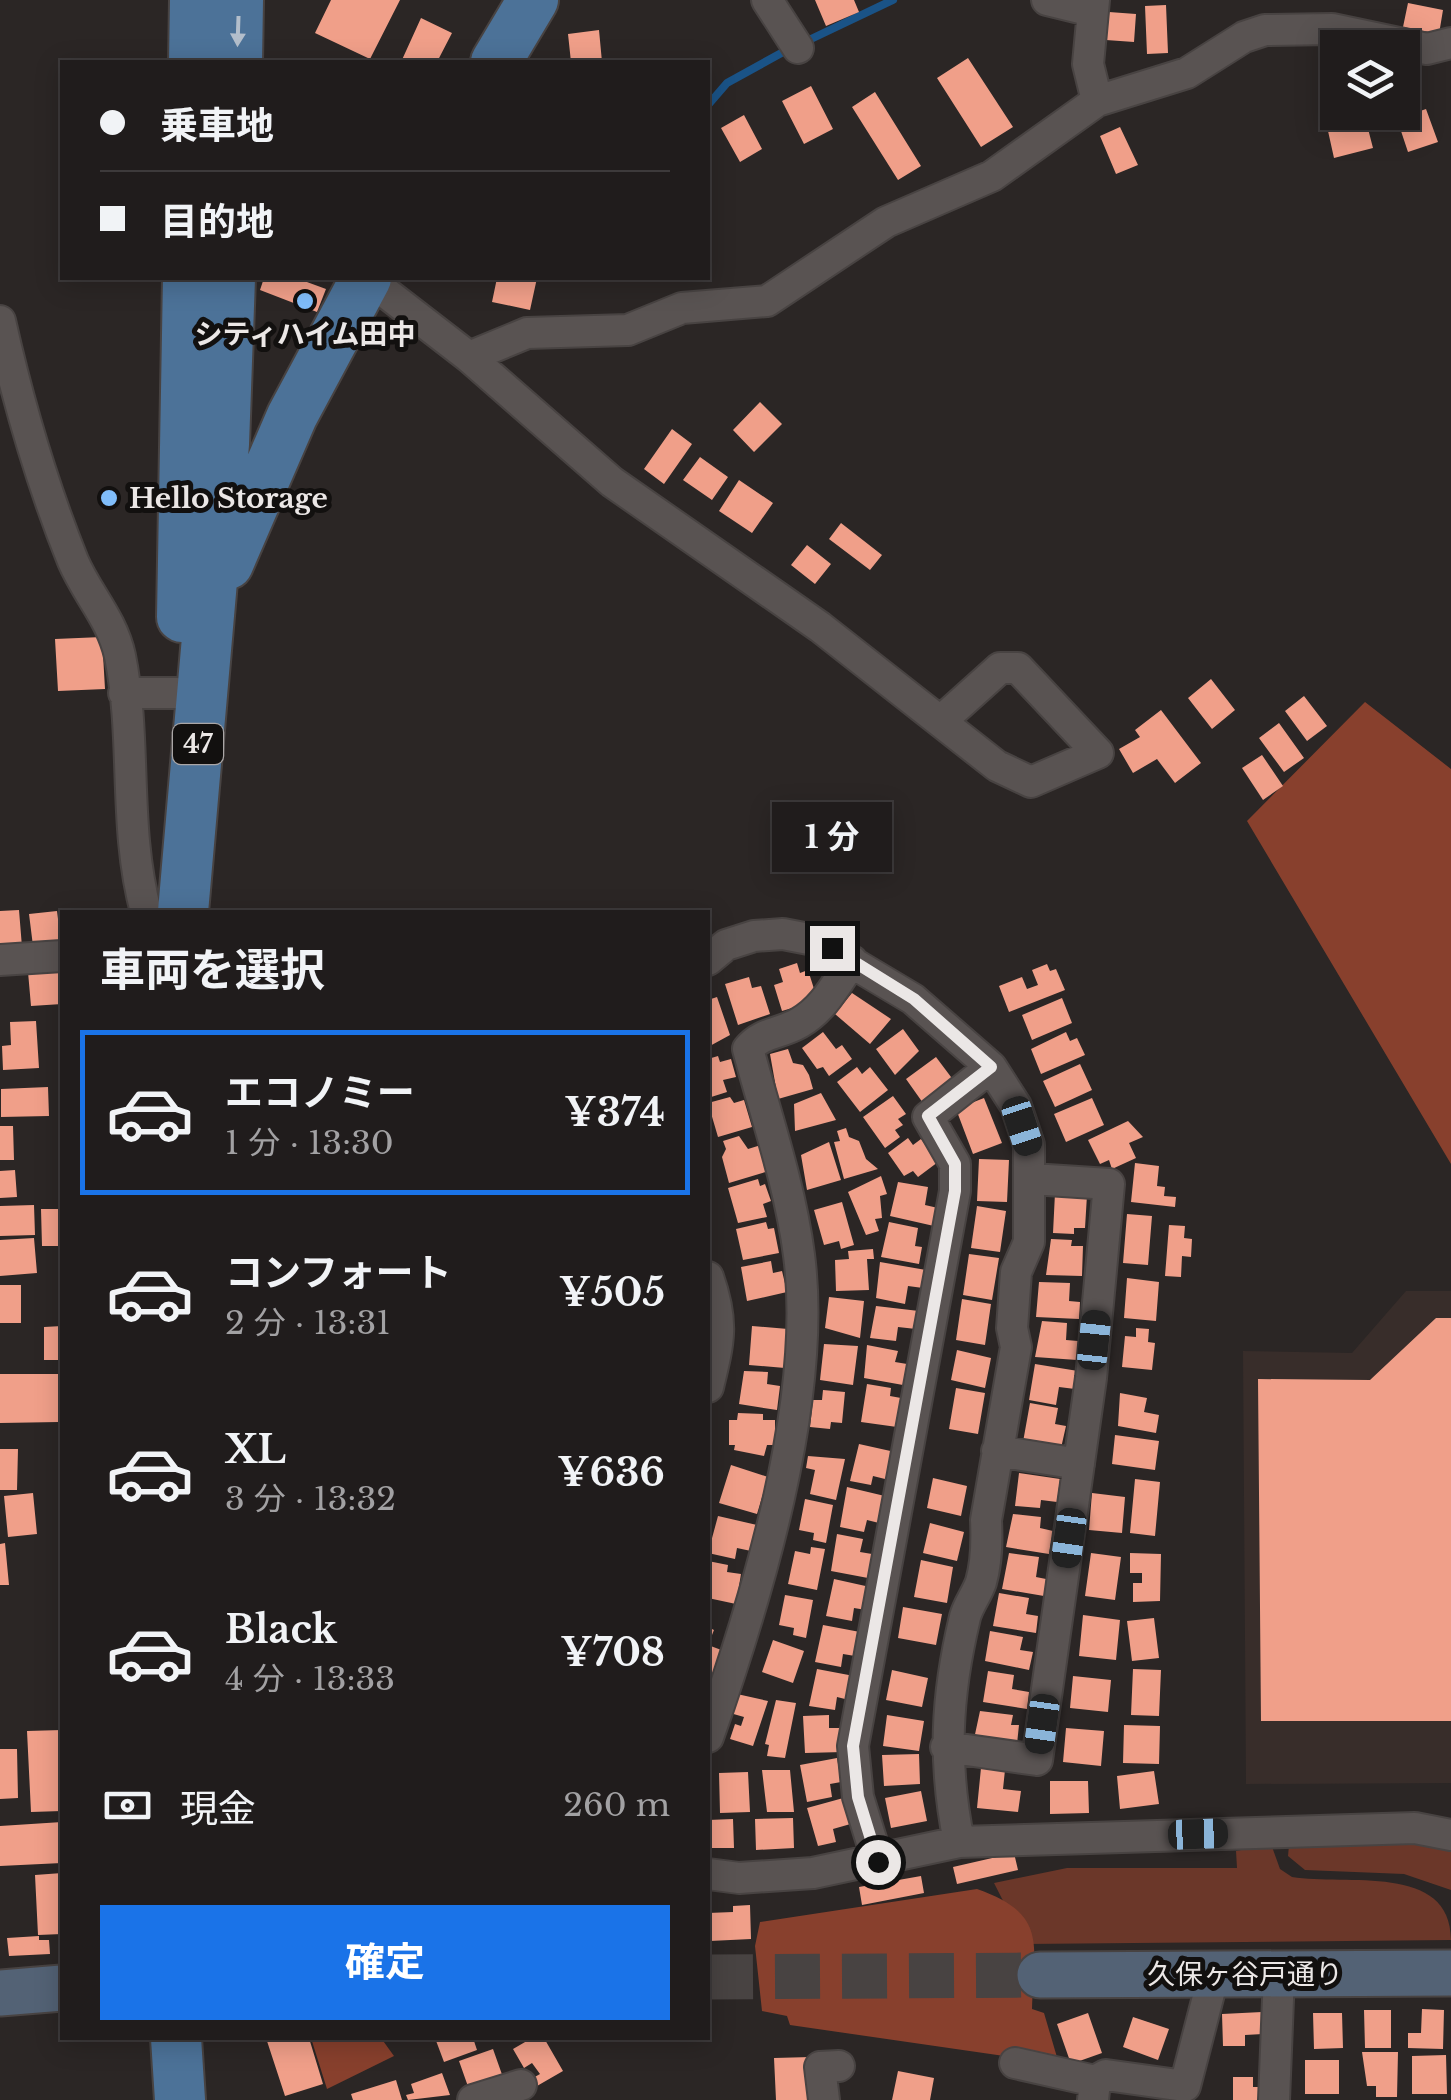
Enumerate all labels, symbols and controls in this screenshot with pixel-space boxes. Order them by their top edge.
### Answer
one-way arrow [229,16,245,48]
map controls [1320,30,1420,130]
button: layers [1320,30,1420,130]
text: 乗車地 [160,102,274,149]
text: 目的地 [160,198,274,245]
marker: シティハイム田中 [294,290,316,312]
place label: シティハイム田中 [194,317,416,352]
place label: Hello Storage [129,481,328,516]
marker: Hello Storage [98,487,120,509]
road number: 47 [173,724,223,764]
callout: 1 分 [772,803,892,873]
text: 1 分 [805,817,859,857]
route end [810,926,855,971]
text: 車両を選択 [100,942,325,998]
icon: car [105,1068,195,1158]
text: エコノミー [225,1069,415,1116]
text: ¥374 [564,1089,665,1136]
car [998,1093,1046,1159]
text: 1 分 · 13:30 [225,1123,394,1163]
icon: car [105,1248,195,1338]
text: コンフォート [225,1249,452,1296]
text: ¥505 [559,1269,665,1316]
text: 2 分 · 13:31 [225,1303,390,1343]
car [1076,1309,1112,1371]
text: XL [225,1426,286,1473]
icon: car [105,1428,195,1518]
text: ¥636 [557,1449,665,1496]
text: 3 分 · 13:32 [225,1479,396,1519]
car [1050,1506,1088,1570]
text: Black [225,1606,337,1653]
icon: car [105,1608,195,1698]
text: ¥708 [560,1629,665,1676]
text: 4 分 · 13:33 [225,1659,395,1699]
car [1023,1692,1061,1756]
icon: cash [100,1778,155,1833]
text: 現金 [180,1785,256,1832]
text: 260 m [563,1785,670,1825]
car [1167,1818,1229,1850]
route start [856,1840,901,1885]
button: 確定 [100,1905,670,2020]
street label: 久保ヶ谷戸通り [1147,1957,1343,1992]

